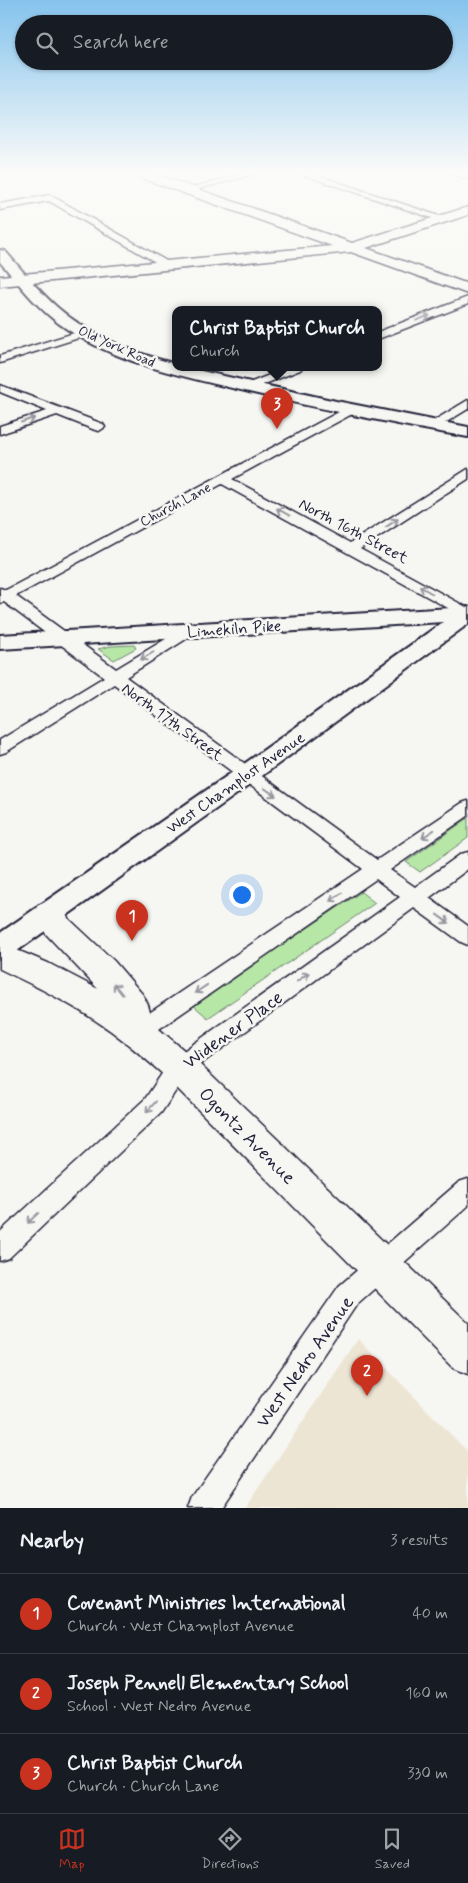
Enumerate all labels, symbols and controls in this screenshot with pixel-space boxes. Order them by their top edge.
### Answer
search box [15,15,453,70]
icon: search [33,29,61,57]
text: Search here [73,30,169,55]
popup [172,306,382,371]
one-way arrow [415,313,430,322]
text: Christ Baptist Church [189,316,365,341]
street label: Old York Road [75,322,158,372]
text: Church [189,341,240,362]
pin: 3 [261,388,293,429]
one-way arrow [20,415,36,425]
street label: Church Lane [137,479,214,531]
street label: North 16th Street [295,494,412,569]
one-way arrow [276,507,291,516]
one-way arrow [385,518,399,528]
one-way arrow [419,584,433,594]
street label: Limekiln Pike [186,616,282,643]
one-way arrow [141,652,155,662]
street label: North 17th Street [117,678,227,766]
street label: West Champlost Avenue [162,727,309,839]
one-way arrow [263,787,277,797]
one-way arrow [421,829,435,839]
your location [229,882,255,908]
one-way arrow [329,892,343,902]
pin: 1 [116,900,148,941]
one-way arrow [436,914,450,924]
one-way arrow [296,972,310,982]
one-way arrow [112,983,123,996]
one-way arrow [195,984,209,994]
street label: Widener Place [178,985,288,1075]
street label: Ogontz Avenue [192,1082,301,1191]
one-way arrow [146,1100,157,1113]
one-way arrow [27,1212,39,1224]
street label: West Nedro Avenue [251,1291,360,1433]
pin: 2 [351,1355,383,1396]
text: Nearby [20,1527,84,1555]
text: 3 results [390,1530,448,1551]
text: Covenant Ministries International [67,1591,345,1616]
text: 1 [32,1603,40,1624]
text: 40 m [412,1603,448,1624]
text: Church · West Champlost Avenue [67,1616,294,1637]
text: Joseph Pennell Elementary School [67,1671,349,1696]
text: 2 [32,1683,40,1704]
text: 160 m [405,1683,448,1704]
text: School · West Nedro Avenue [67,1696,251,1717]
text: Christ Baptist Church [67,1751,243,1776]
text: 3 [32,1763,40,1784]
text: 330 m [407,1763,448,1784]
text: Church · Church Lane [67,1776,219,1797]
tab: Map [58,1825,86,1873]
tab: Directions [202,1825,259,1873]
tab: Saved [375,1825,410,1873]

